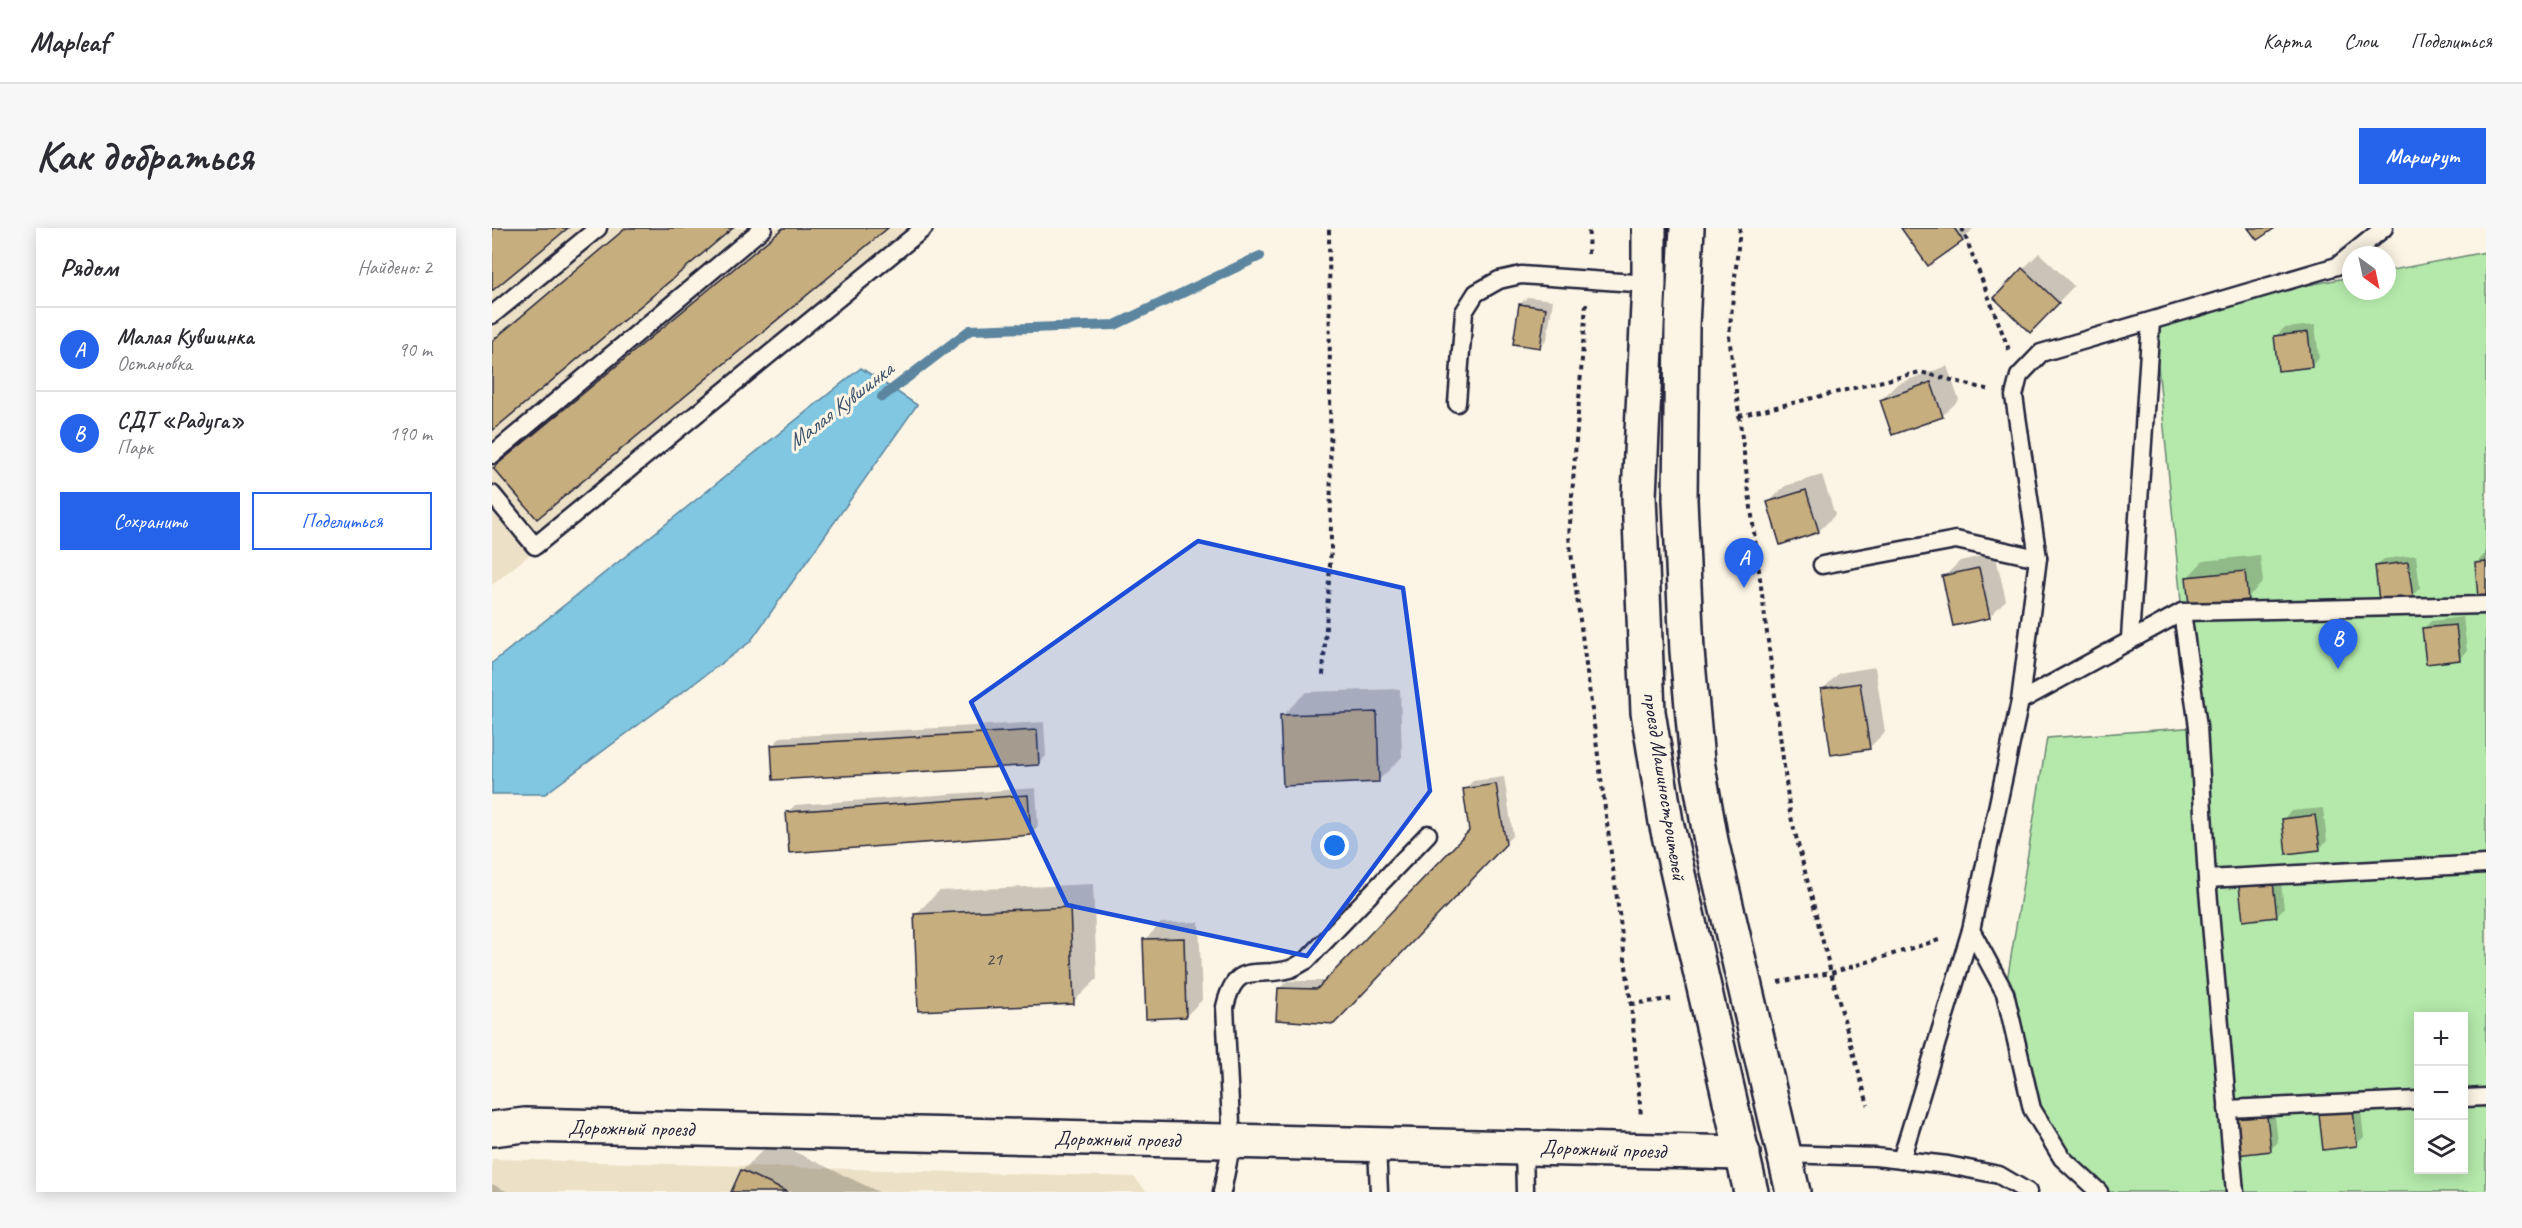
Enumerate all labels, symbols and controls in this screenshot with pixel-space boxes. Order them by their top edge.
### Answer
text: Mapleaf [30,24,108,59]
text: Карта [2263,28,2311,54]
text: Слои [2344,28,2378,54]
text: Поделиться [2411,28,2492,54]
button: Маршрут [2359,128,2486,184]
text: Как добраться [36,130,253,183]
north arrow [2342,246,2396,300]
text: Рядом [60,251,118,284]
text: Найдено: 2 [357,255,432,280]
text: Малая Кувшинка [117,323,254,351]
text: A [74,337,85,362]
text: 90 m [398,337,432,362]
text: Остановка [117,351,192,376]
water label: Малая Кувшинка [781,354,901,456]
text: СДТ «Радуга» [117,407,244,435]
text: B [74,421,85,446]
text: 190 m [389,421,432,446]
text: Парк [117,435,153,460]
button: Сохранить [60,492,240,550]
button: Поделиться [252,492,432,550]
pin: A [1724,538,1764,588]
pin: B [2318,620,2358,669]
street label: проезд Машиностроителей [1637,690,1693,883]
your location [1320,831,1349,860]
house number: 21 [986,948,1003,970]
map controls [2414,1012,2468,1174]
button: + [2414,1012,2468,1066]
button: − [2414,1066,2468,1120]
street label: Дорожный проезд [568,1114,697,1142]
button: layers [2414,1120,2468,1174]
street label: Дорожный проезд [1054,1125,1183,1153]
street label: Дорожный проезд [1540,1134,1669,1164]

